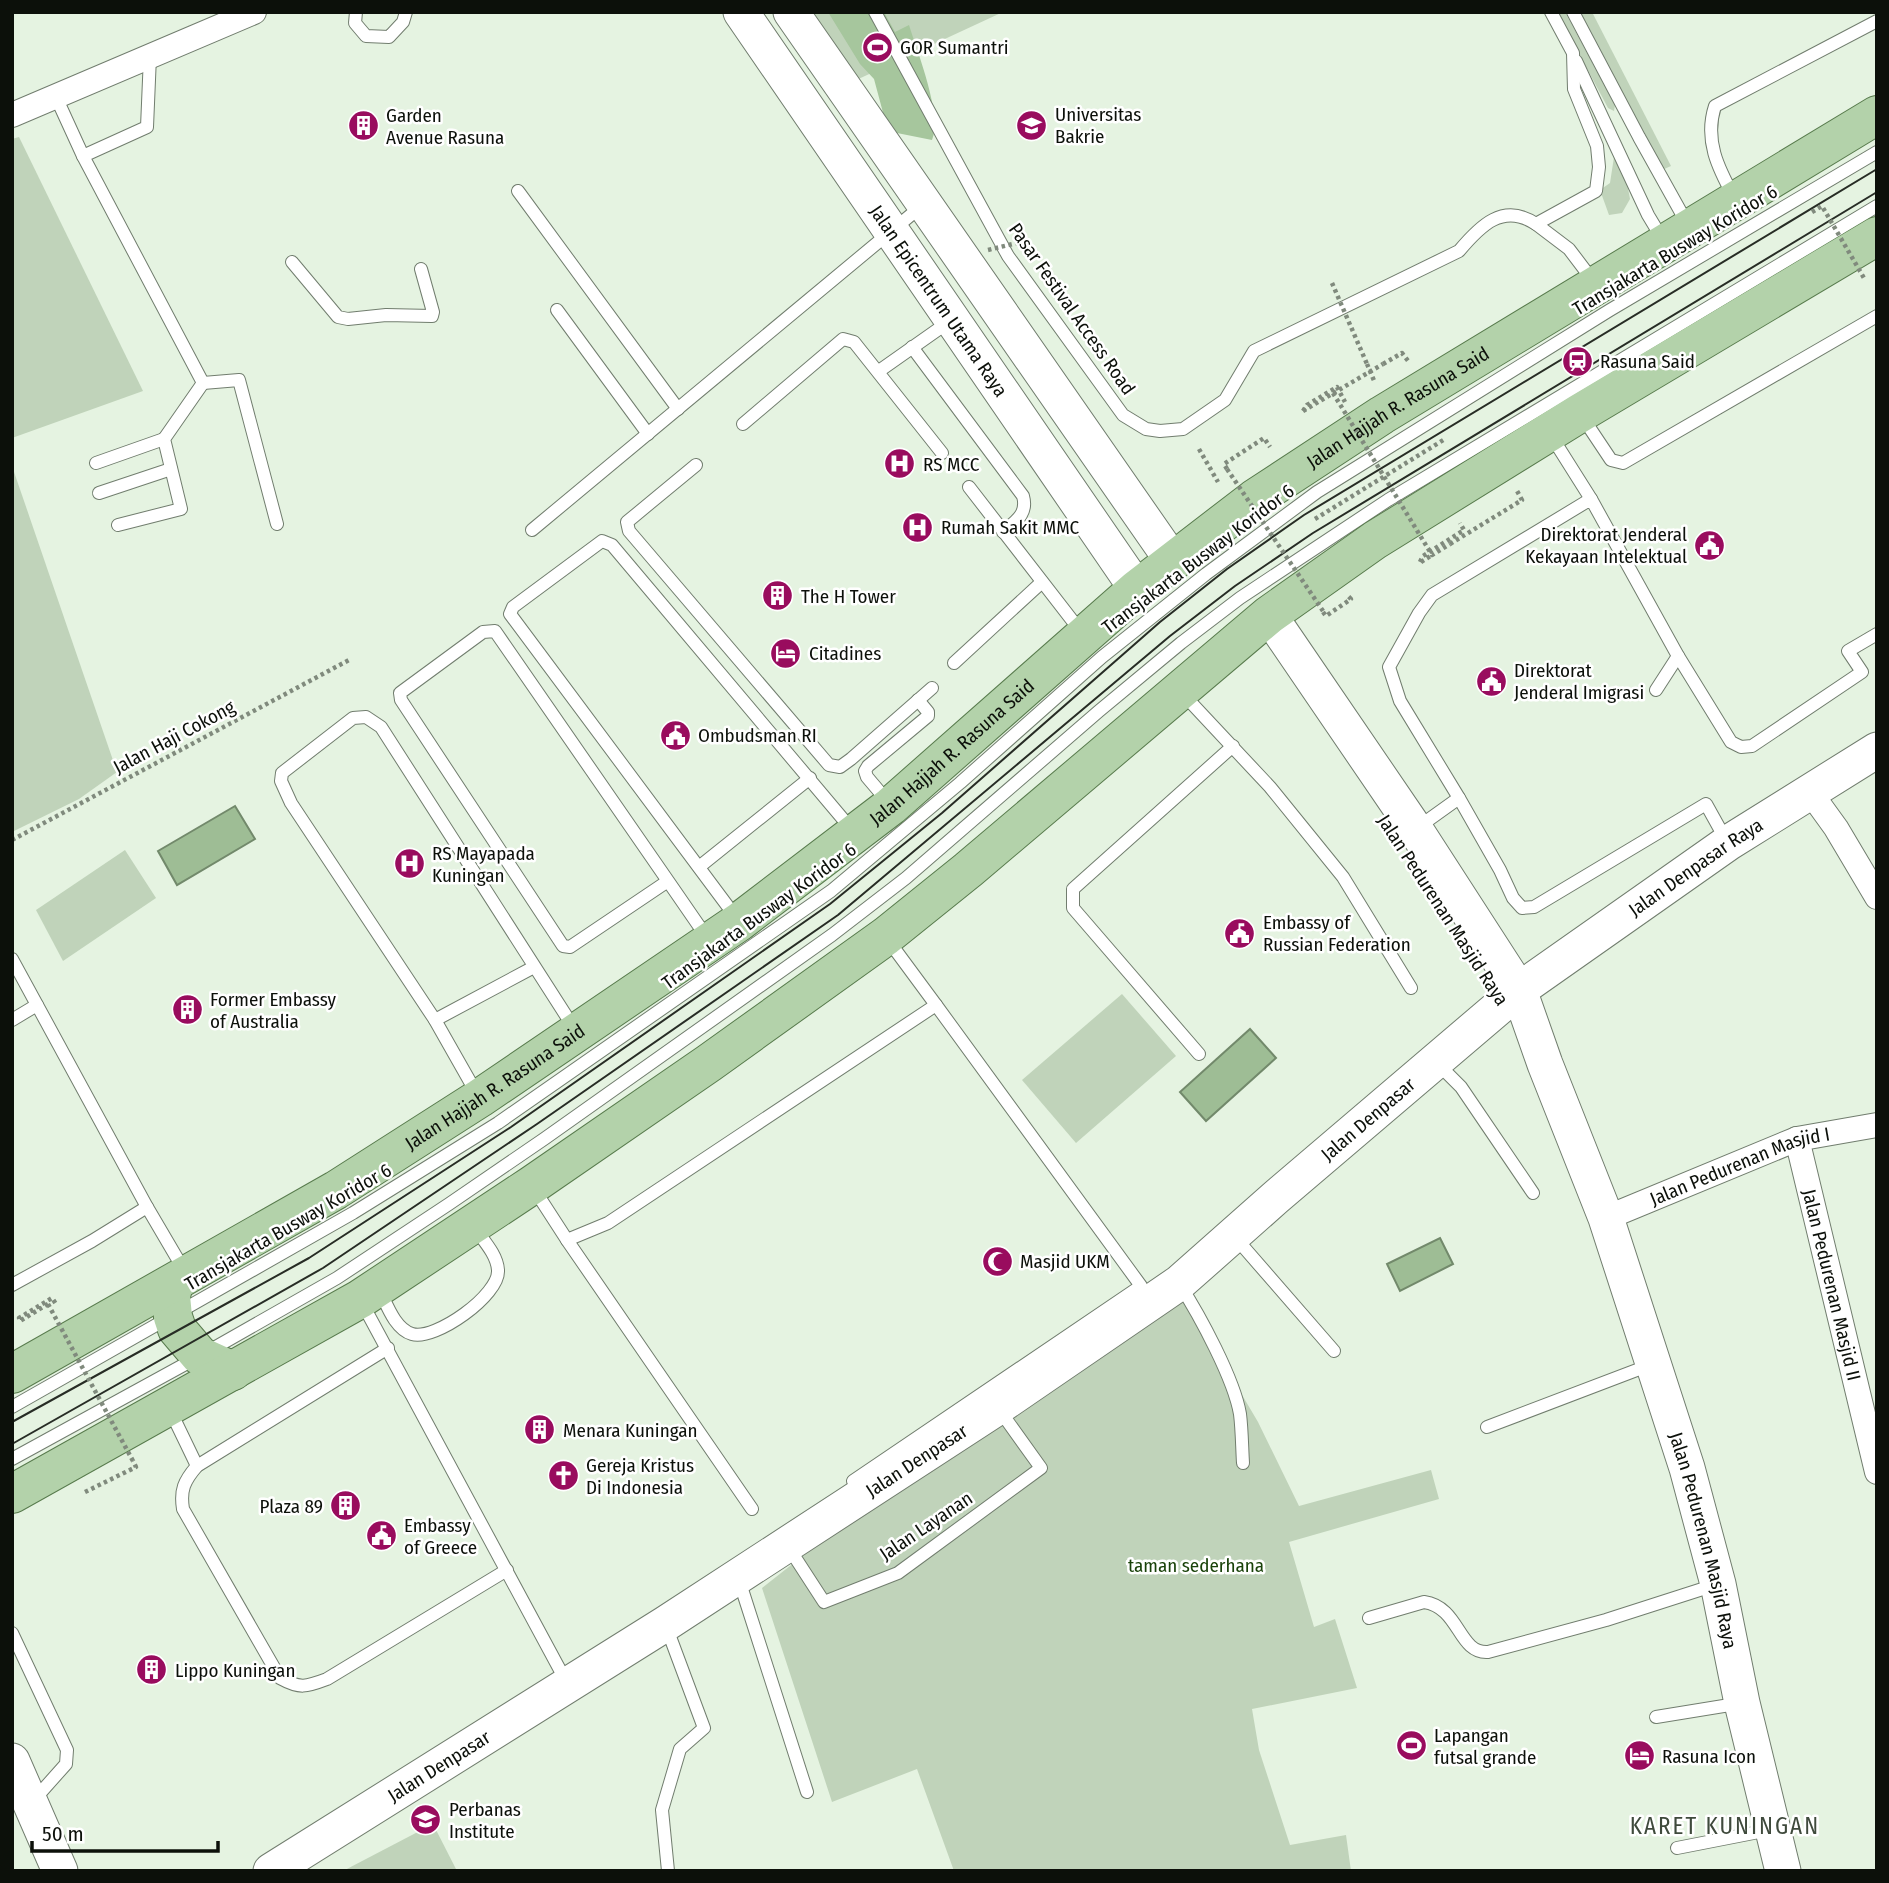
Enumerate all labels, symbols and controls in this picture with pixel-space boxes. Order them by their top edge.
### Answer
sports icon: GOR Sumantri [860,30,894,64]
place label: GOR Sumantri [900,36,1009,59]
place label: Universitas Bakrie [1055,103,1141,148]
place label: Garden Avenue Rasuna [386,104,504,149]
school or university icon: Universitas Bakrie [1015,108,1049,142]
building icon: Garden Avenue Rasuna [346,109,380,143]
street label: Transjakarta Busway Koridor 6 [1569,180,1781,320]
street label: Jalan Epicentrum Utama Raya [865,200,1013,401]
street label: Pasar Festival Access Road [1004,219,1140,399]
street label: Jalan Hajjah R. Rasuna Said [1302,341,1493,473]
station icon: Rasuna Said [1560,344,1594,378]
place label: Rasuna Said [1600,350,1695,373]
hospital icon: RS MCC [883,447,917,481]
place label: RS MCC [923,453,980,476]
street label: Transjakarta Busway Koridor 6 [1097,479,1299,639]
hospital icon: Rumah Sakit MMC [901,510,935,544]
place label: Rumah Sakit MMC [941,516,1080,539]
place label: Direktorat Jenderal Kekayaan Intelektual [1525,523,1687,568]
public building icon: Direktorat Jenderal Kekayaan Intelektual [1693,528,1727,562]
building icon: The H Tower [761,579,795,613]
place label: The H Tower [801,585,896,608]
hotel icon: Citadines [769,636,803,670]
place label: Citadines [809,642,881,665]
place label: Direktorat Jenderal Imigrasi [1514,659,1644,704]
public building icon: Direktorat Jenderal Imigrasi [1474,664,1508,698]
street label: Jalan Hajjah R. Rasuna Said [865,674,1039,830]
street label: Jalan Haji Cokong [109,695,239,779]
public building icon: Ombudsman RI [658,718,692,752]
place label: Ombudsman RI [698,724,817,747]
street label: Jalan Pedurenan Masjid Raya [1373,810,1513,1010]
street label: Jalan Denpasar Raya [1624,813,1767,921]
street label: Transjakarta Busway Koridor 6 [657,838,861,994]
place label: RS Mayapada Kuningan [432,842,535,887]
hospital icon: RS Mayapada Kuningan [392,847,426,881]
place label: Embassy of Russian Federation [1263,911,1411,956]
public building icon: Embassy of Russian Federation [1223,916,1257,950]
place label: Former Embassy of Australia [210,988,337,1033]
building icon: Former Embassy of Australia [170,993,204,1027]
street label: Jalan Hajjah R. Rasuna Said [401,1019,589,1154]
street label: Jalan Denpasar [1316,1072,1420,1165]
street label: Jalan Pedurenan Masjid I [1646,1122,1831,1210]
street label: Transjakarta Busway Koridor 6 [181,1158,395,1296]
street label: Jalan Pedurenan Masjid II [1798,1187,1866,1383]
mosque icon: Masjid UKM [980,1244,1014,1278]
place label: Masjid UKM [1020,1250,1110,1273]
building icon: Menara Kuningan [523,1413,557,1447]
place label: Menara Kuningan [563,1419,698,1442]
street label: Jalan Denpasar [861,1419,972,1502]
street label: Jalan Pedurenan Masjid Raya [1665,1429,1742,1651]
place label: Gereja Kristus Di Indonesia [586,1454,694,1499]
church icon: Gereja Kristus Di Indonesia [546,1459,580,1493]
street label: Jalan Layanan [875,1486,977,1566]
building icon: Plaza 89 [329,1489,363,1523]
place label: Plaza 89 [260,1495,323,1518]
place label: Embassy of Greece [404,1514,477,1559]
public building icon: Embassy of Greece [364,1519,398,1553]
park label: taman sederhana [1128,1554,1264,1577]
building icon: Lippo Kuningan [135,1653,169,1687]
place label: Lippo Kuningan [175,1659,295,1682]
place label: Lapangan futsal grande [1434,1724,1536,1769]
street label: Jalan Denpasar [383,1725,495,1807]
sports icon: Lapangan futsal grande [1394,1729,1428,1763]
hotel icon: Rasuna Icon [1622,1739,1656,1773]
place label: Rasuna Icon [1662,1745,1756,1768]
place label: Perbanas Institute [449,1798,521,1843]
school or university icon: Perbanas Institute [409,1803,443,1837]
scale bar [32,1810,217,1854]
district label: KARET KUNINGAN [1630,1812,1820,1840]
text: 50 m [42,1821,84,1847]

